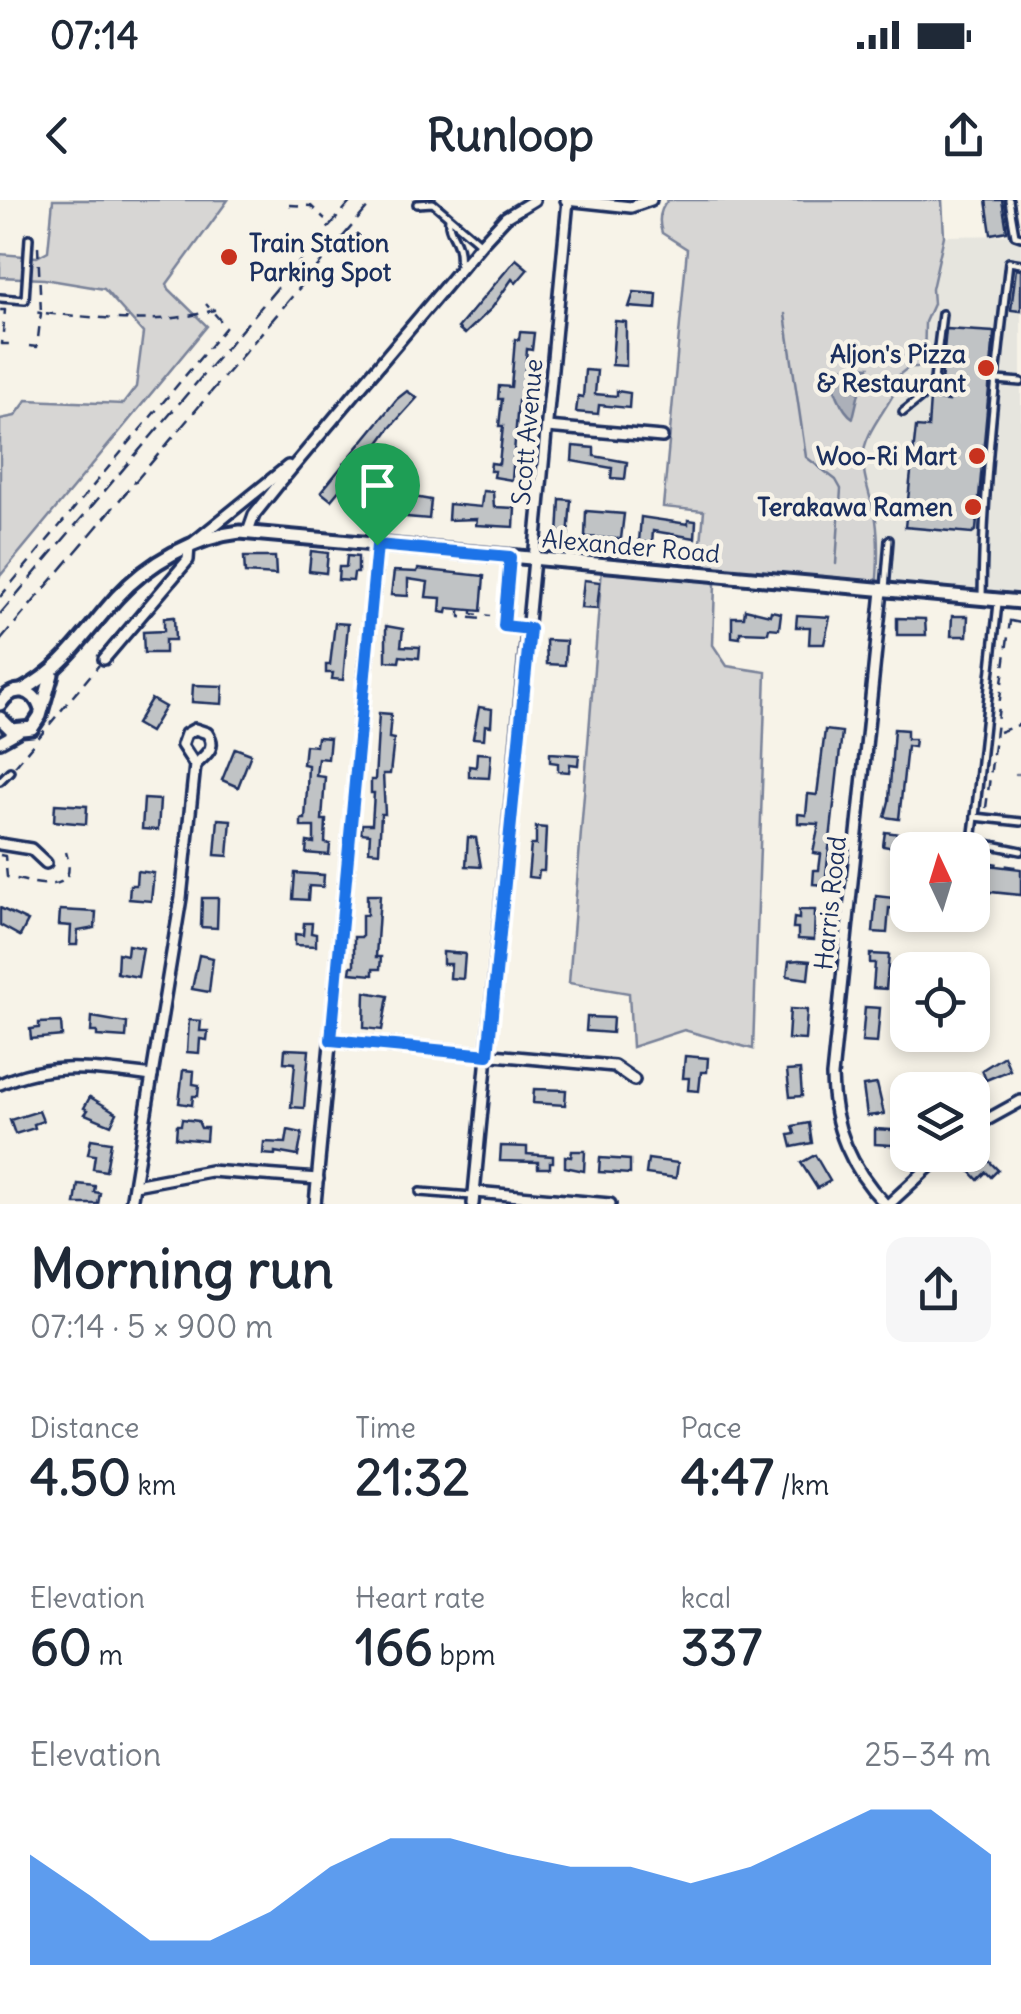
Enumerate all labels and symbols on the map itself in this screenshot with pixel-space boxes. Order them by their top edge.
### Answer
place label: Train Station Parking Spot [249,227,392,288]
marker: Train Station Parking Spot [218,246,240,268]
place label: Aljon's Pizza & Restaurant [817,338,967,399]
street label: Scott Avenue [505,357,549,507]
marker: Aljon's Pizza & Restaurant [975,357,997,379]
place label: Woo-Ri Mart [816,440,958,472]
pin [335,443,420,546]
marker: Woo-Ri Mart [966,445,988,467]
place label: Terakawa Ramen [757,491,954,523]
marker: Terakawa Ramen [962,496,984,518]
street label: Alexander Road [541,522,721,570]
north arrow [890,832,990,932]
street label: Harris Road [807,835,853,971]

